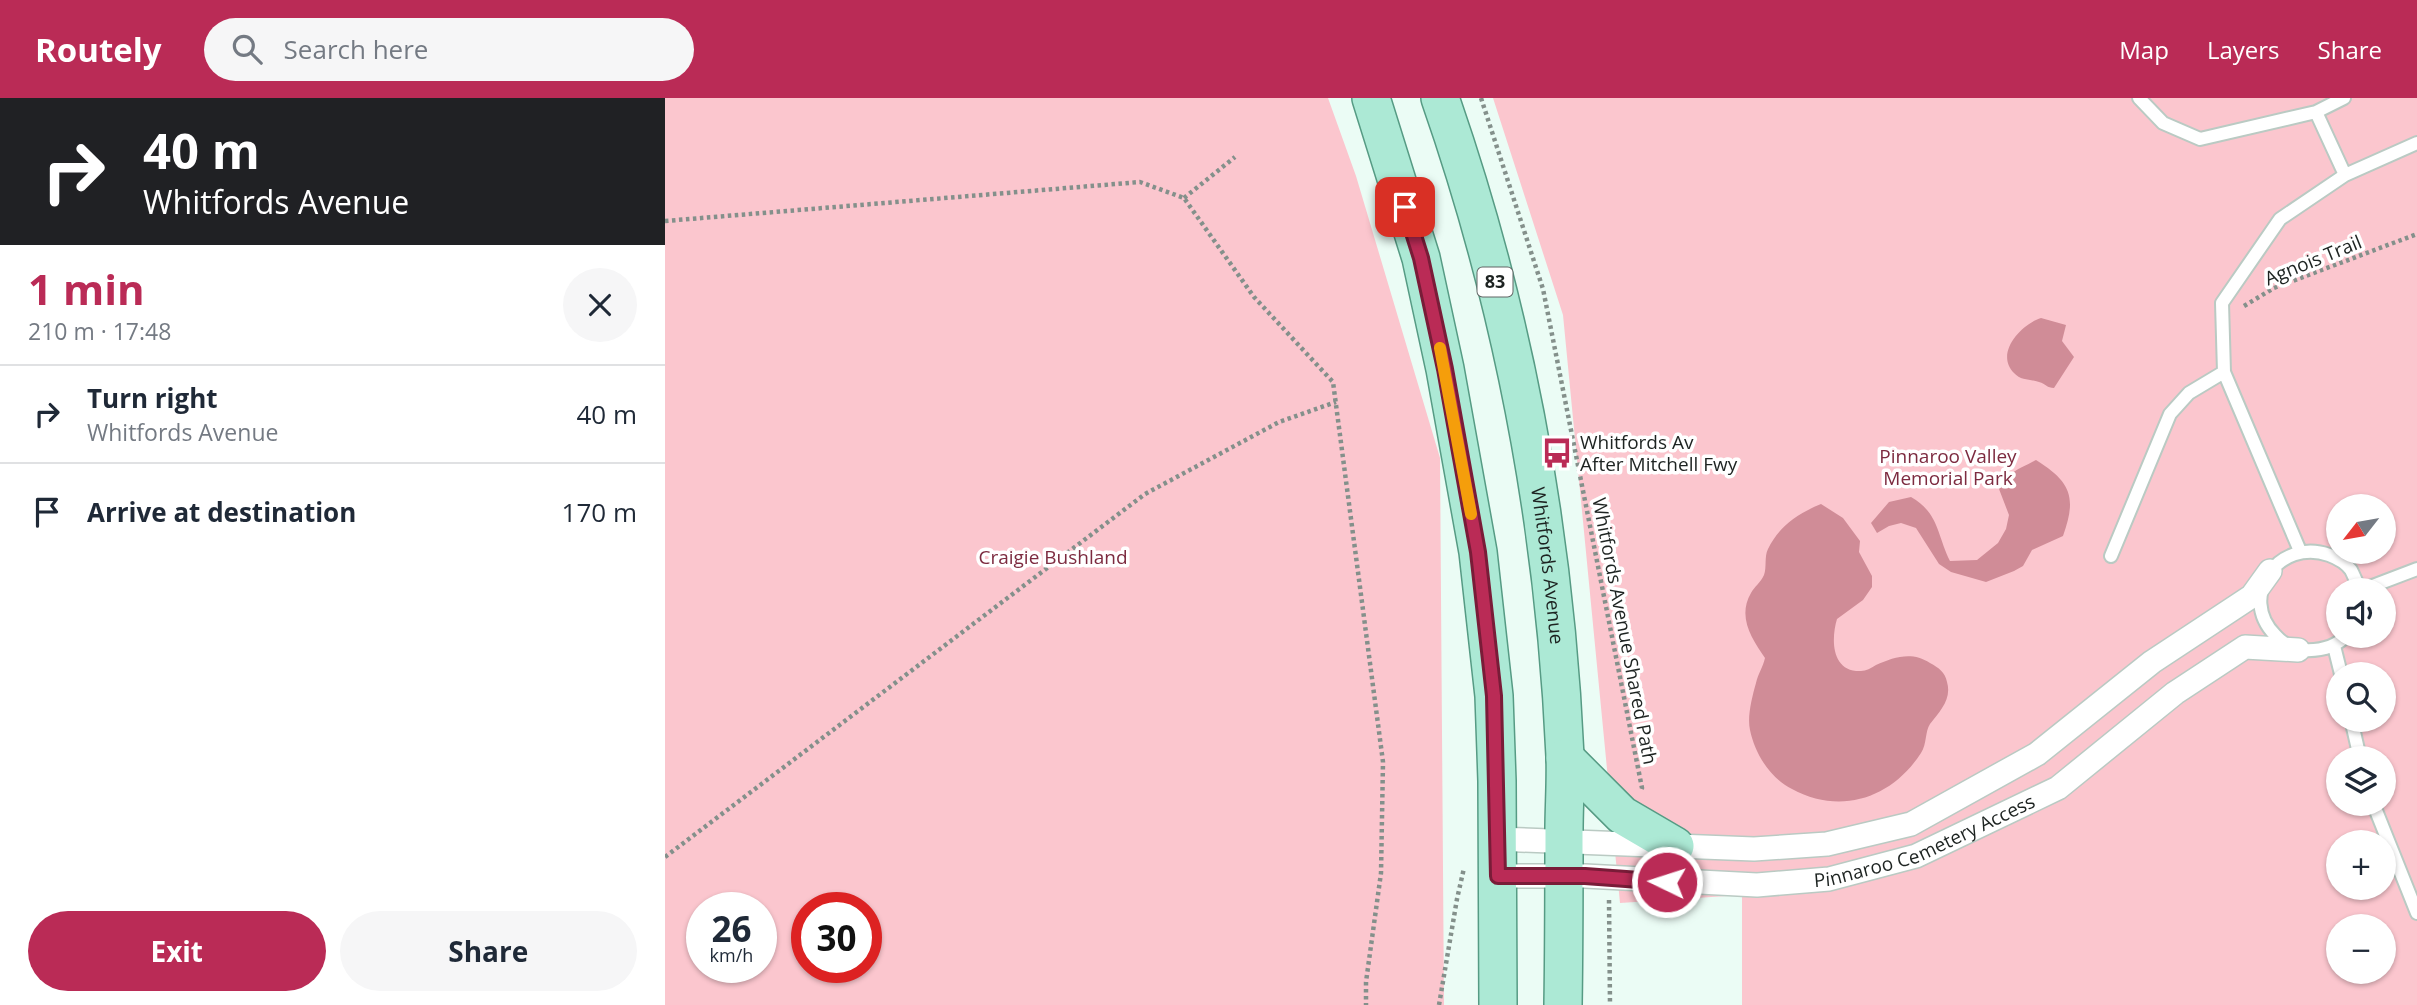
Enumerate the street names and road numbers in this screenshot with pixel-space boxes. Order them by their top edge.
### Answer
street label: Agnois Trail [2261,229,2365,291]
road number: 83 [1477,267,1513,296]
street label: Whitfords Avenue [1525,485,1570,645]
street label: Whitfords Avenue Shared Path [1586,495,1664,767]
street label: Pinnaroo Cemetery Access [1813,788,2039,893]

